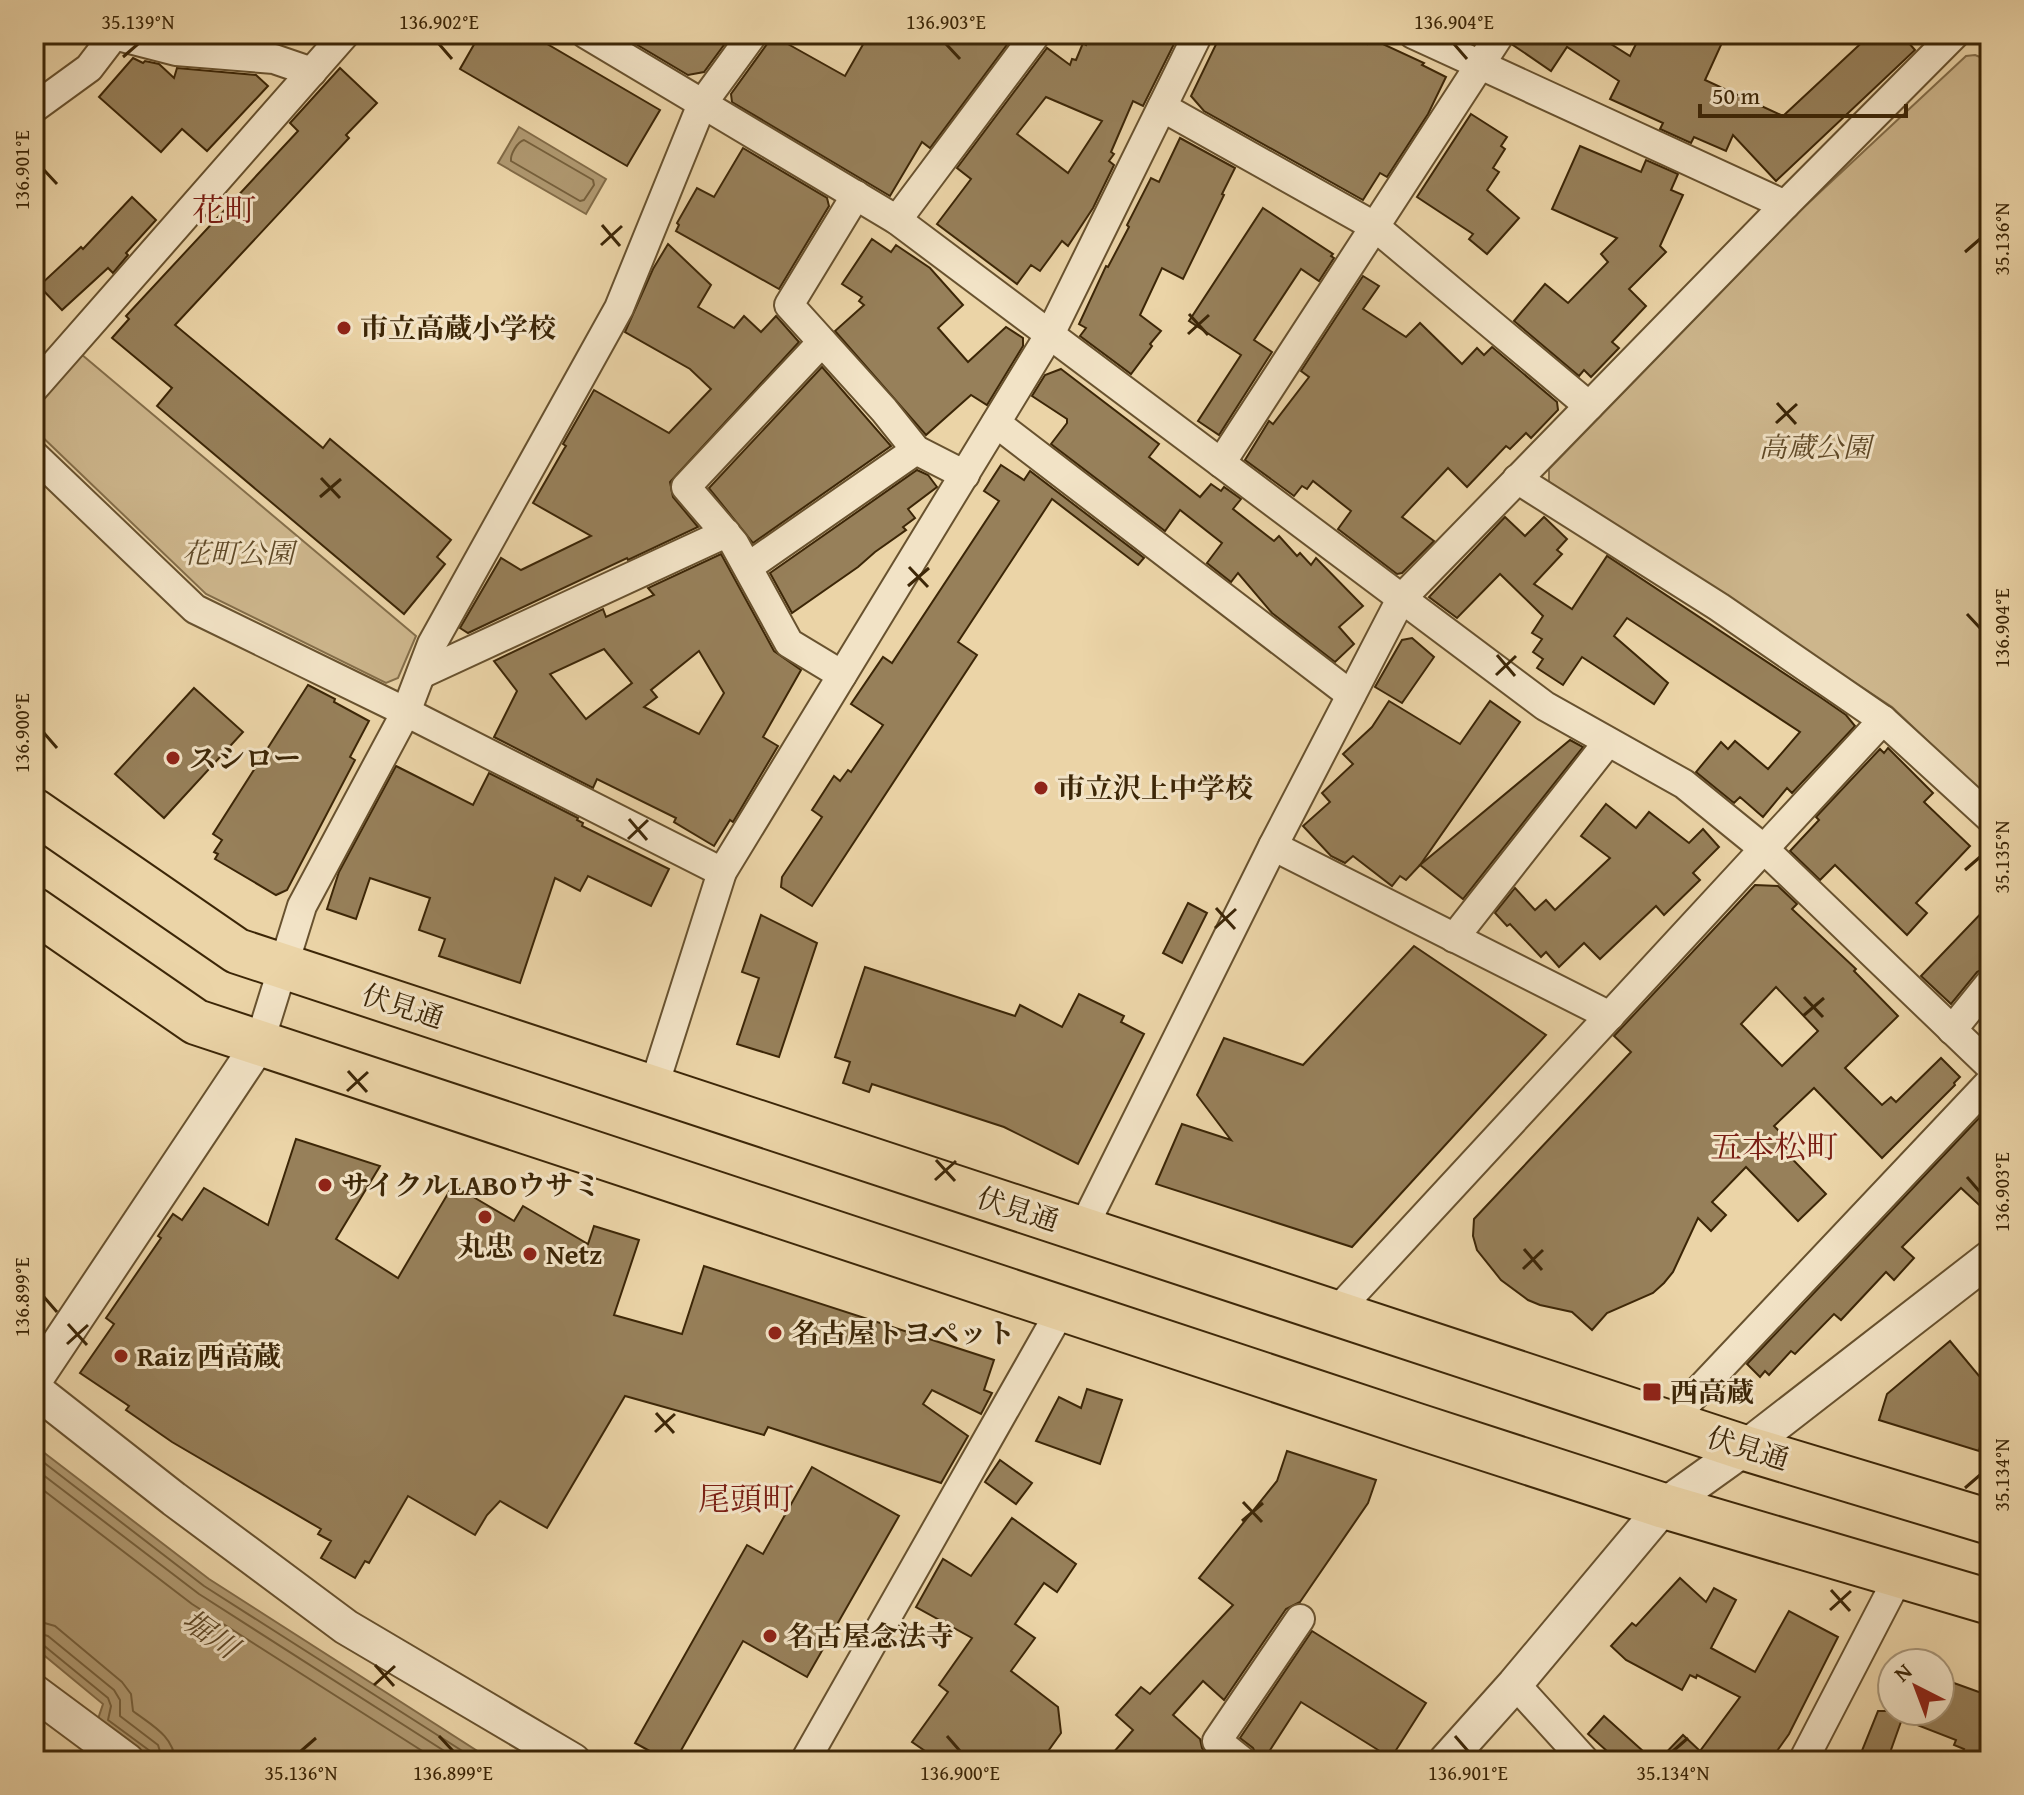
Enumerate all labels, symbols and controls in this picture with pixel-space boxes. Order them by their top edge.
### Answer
text: 35.139°N [101,7,175,36]
text: 136.902°E [399,7,479,36]
text: 136.903°E [906,7,986,36]
text: 136.904°E [1414,7,1494,36]
scale bar [1700,68,1906,118]
text: 50 m [1712,78,1760,113]
text: 136.901°E [7,130,36,210]
district label: 花町 [192,186,256,233]
text: 35.136°N [1987,202,2016,276]
place label: 市立高蔵小学校 [360,307,556,348]
marker: 市立高蔵小学校 [335,319,353,337]
park label: 高蔵公園 [1759,426,1875,467]
park label: 花町公園 [182,532,298,573]
text: 136.904°E [1987,588,2016,668]
text: 136.900°E [7,693,36,773]
place label: スシロー [189,737,301,778]
marker: スシロー [164,749,182,767]
place label: 市立沢上中学校 [1057,767,1253,808]
marker: 市立沢上中学校 [1032,779,1050,797]
text: 35.135°N [1987,820,2016,894]
street label: 伏見通 [357,973,449,1038]
district label: 五本松町 [1710,1123,1838,1170]
text: 136.903°E [1987,1152,2016,1232]
place label: サイクルLABOウサミ [341,1164,601,1205]
marker: サイクルLABOウサミ [316,1176,334,1194]
street label: 伏見通 [972,1176,1064,1241]
marker: 丸忠 [476,1208,494,1226]
place label: 丸忠 [457,1225,513,1266]
place label: Netz [546,1233,602,1274]
marker: Netz [521,1245,539,1263]
text: 136.899°E [7,1257,36,1337]
place label: 名古屋トヨペット [791,1312,1015,1353]
marker: 名古屋トヨペット [766,1324,784,1342]
place label: Raiz 西高蔵 [137,1335,281,1376]
marker: Raiz 西高蔵 [112,1347,130,1365]
place label: 西高蔵 [1670,1371,1754,1412]
marker: 西高蔵 [1641,1381,1663,1403]
street label: 伏見通 [1702,1416,1794,1479]
text: 35.134°N [1987,1438,2016,1512]
district label: 尾頭町 [698,1475,794,1522]
water label: 堀川 [173,1598,250,1670]
place label: 名古屋念法寺 [786,1615,954,1656]
marker: 名古屋念法寺 [761,1627,779,1645]
north arrow [1876,1647,1956,1727]
text: N [1886,1655,1919,1689]
text: 35.136°N [264,1758,338,1787]
text: 136.899°E [413,1758,493,1787]
text: 136.900°E [920,1758,1000,1787]
text: 136.901°E [1428,1758,1508,1787]
text: 35.134°N [1636,1758,1710,1787]

